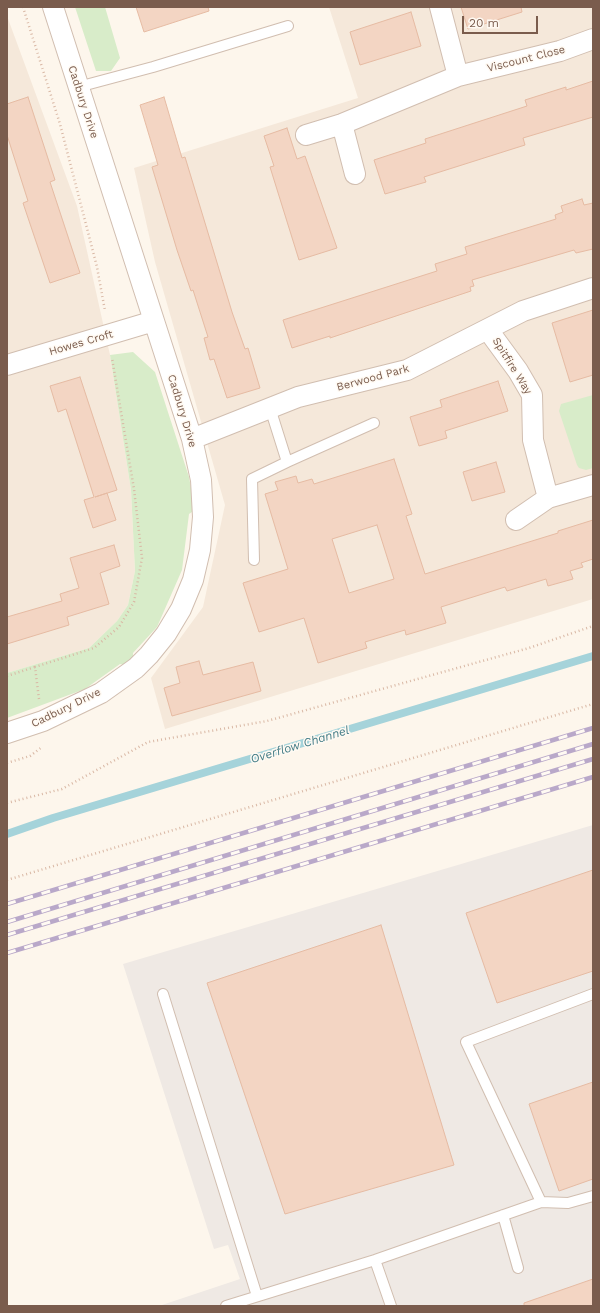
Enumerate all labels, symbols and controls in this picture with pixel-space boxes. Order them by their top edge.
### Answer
scale bar [464,8,540,34]
text: 20 m [469,16,499,30]
street label: Viscount Close [486,43,566,75]
street label: Cadbury Drive [65,64,101,140]
street label: Howes Croft [47,328,115,358]
street label: Spitfire Way [489,335,535,397]
street label: Berwood Park [335,362,411,394]
street label: Cadbury Drive [165,373,199,449]
street label: Cadbury Drive [29,685,103,731]
water label: Overflow Channel [249,723,351,767]

